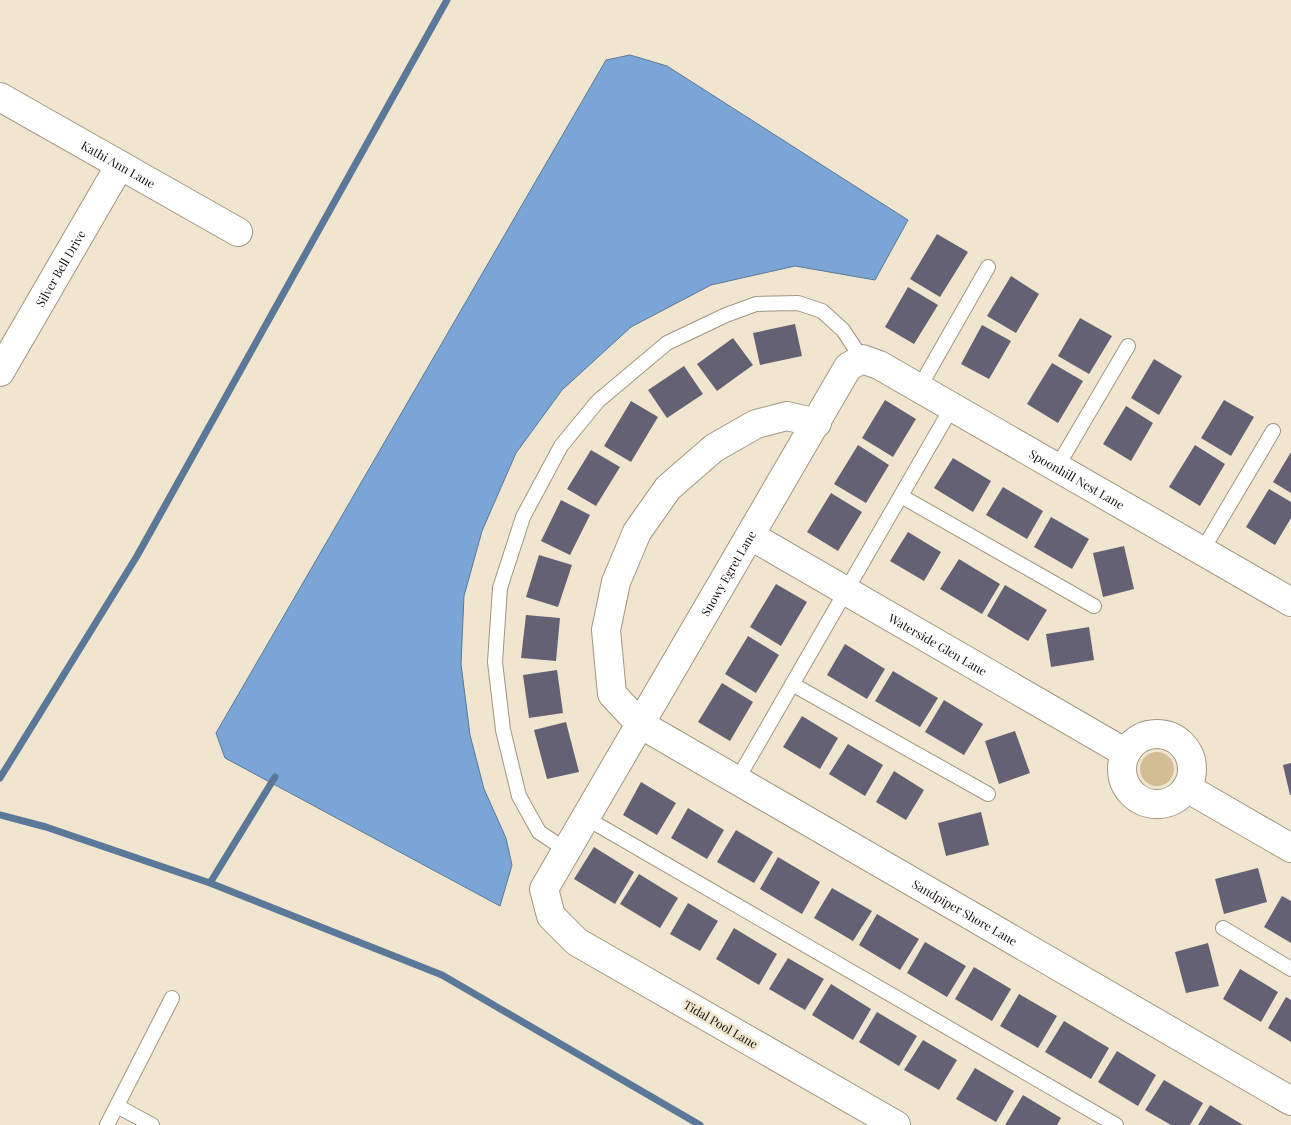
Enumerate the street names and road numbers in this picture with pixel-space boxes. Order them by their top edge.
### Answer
street label: Kathi Ann Lane [78,137,158,191]
street label: Silver Bell Drive [32,227,89,309]
street label: Spoonhill Nest Lane [1026,445,1127,513]
street label: Snowy Egret Lane [697,527,759,619]
street label: Waterside Glen Lane [885,609,990,679]
street label: Sandpiper Shore Lane [909,875,1020,949]
street label: Tidal Pool Lane [681,996,761,1052]

